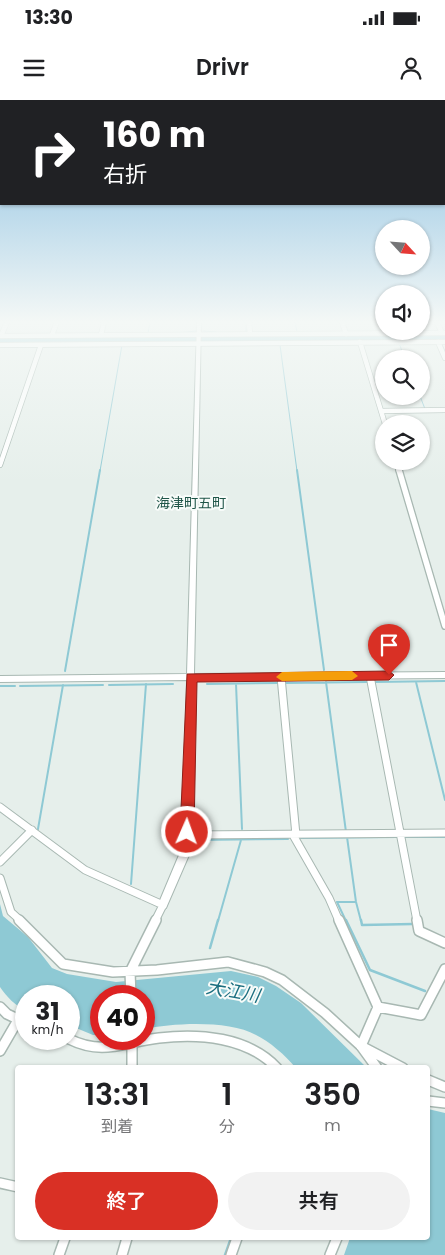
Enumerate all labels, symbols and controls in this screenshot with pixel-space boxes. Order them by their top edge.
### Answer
text: 13:30 [25,4,73,31]
text: Drivr [196,52,249,83]
icon: menu [20,54,48,82]
icon: person [397,54,425,82]
text: 160 m [103,110,206,159]
icon: right [20,120,85,185]
text: 右折 [103,159,147,190]
north arrow [375,220,430,275]
map controls [375,220,430,470]
button: sound [375,285,430,340]
button: search [375,350,430,405]
button: layers [375,415,430,470]
district label: 海津町五町 [156,493,226,513]
pin [368,624,410,675]
icon: arrive [375,631,403,659]
position arrow [160,805,212,857]
water label: 大江川 [204,974,264,1008]
speed limit sign: 40 [90,985,155,1050]
text: 31 [35,994,60,1029]
text: km/h [32,1021,63,1038]
text: 13:31 [84,1073,150,1116]
text: 1 [222,1073,232,1116]
text: 350 [304,1073,361,1116]
text: m [324,1114,341,1137]
text: 到着 [101,1115,133,1138]
text: 分 [219,1115,235,1138]
button: 終了 [35,1172,218,1230]
button: 共有 [228,1172,410,1230]

